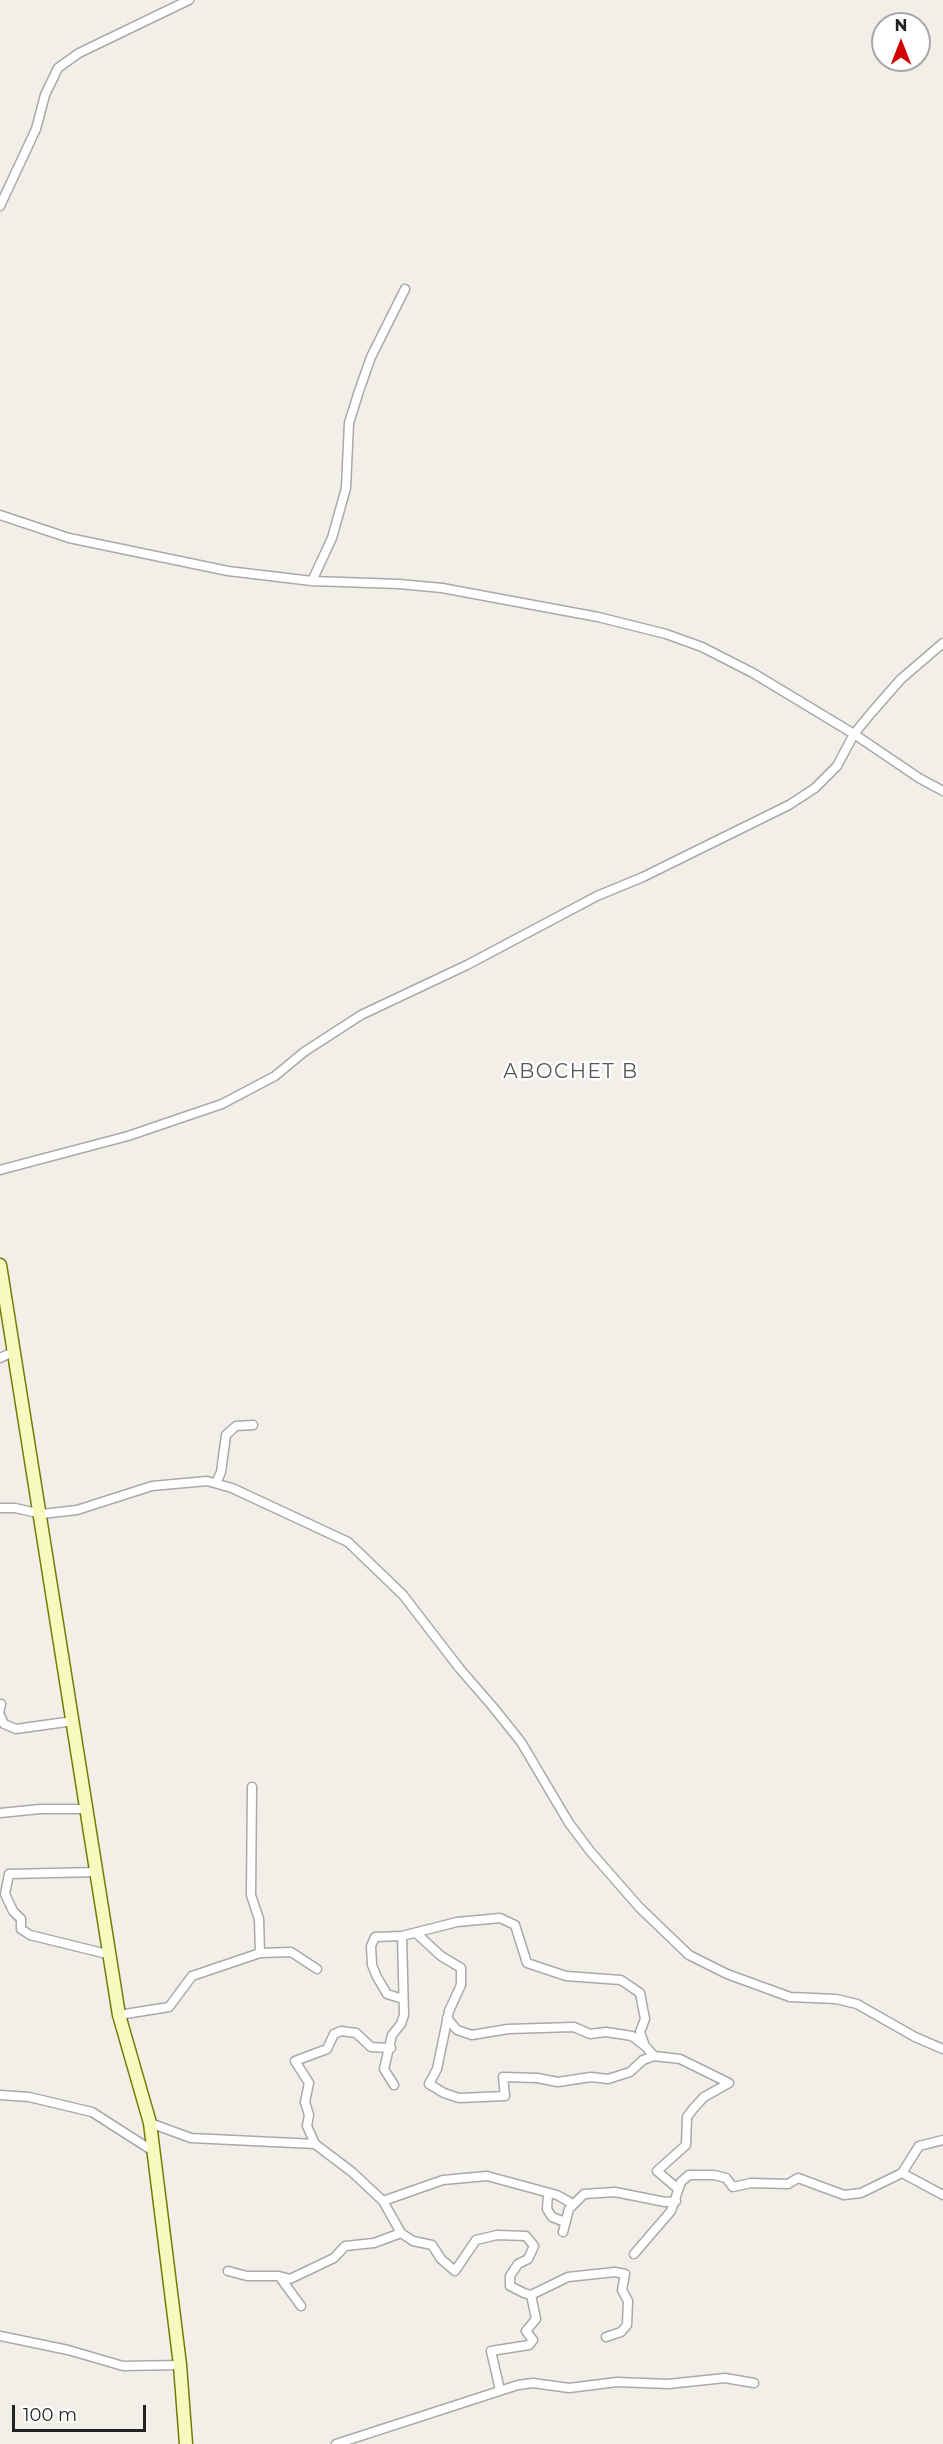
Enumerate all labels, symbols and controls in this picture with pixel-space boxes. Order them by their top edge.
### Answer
north arrow [871,12,931,72]
text: N [895,16,907,35]
district label: ABOCHET B [503,1060,639,1084]
scale bar [15,2393,148,2431]
text: 100 m [23,2404,77,2426]

